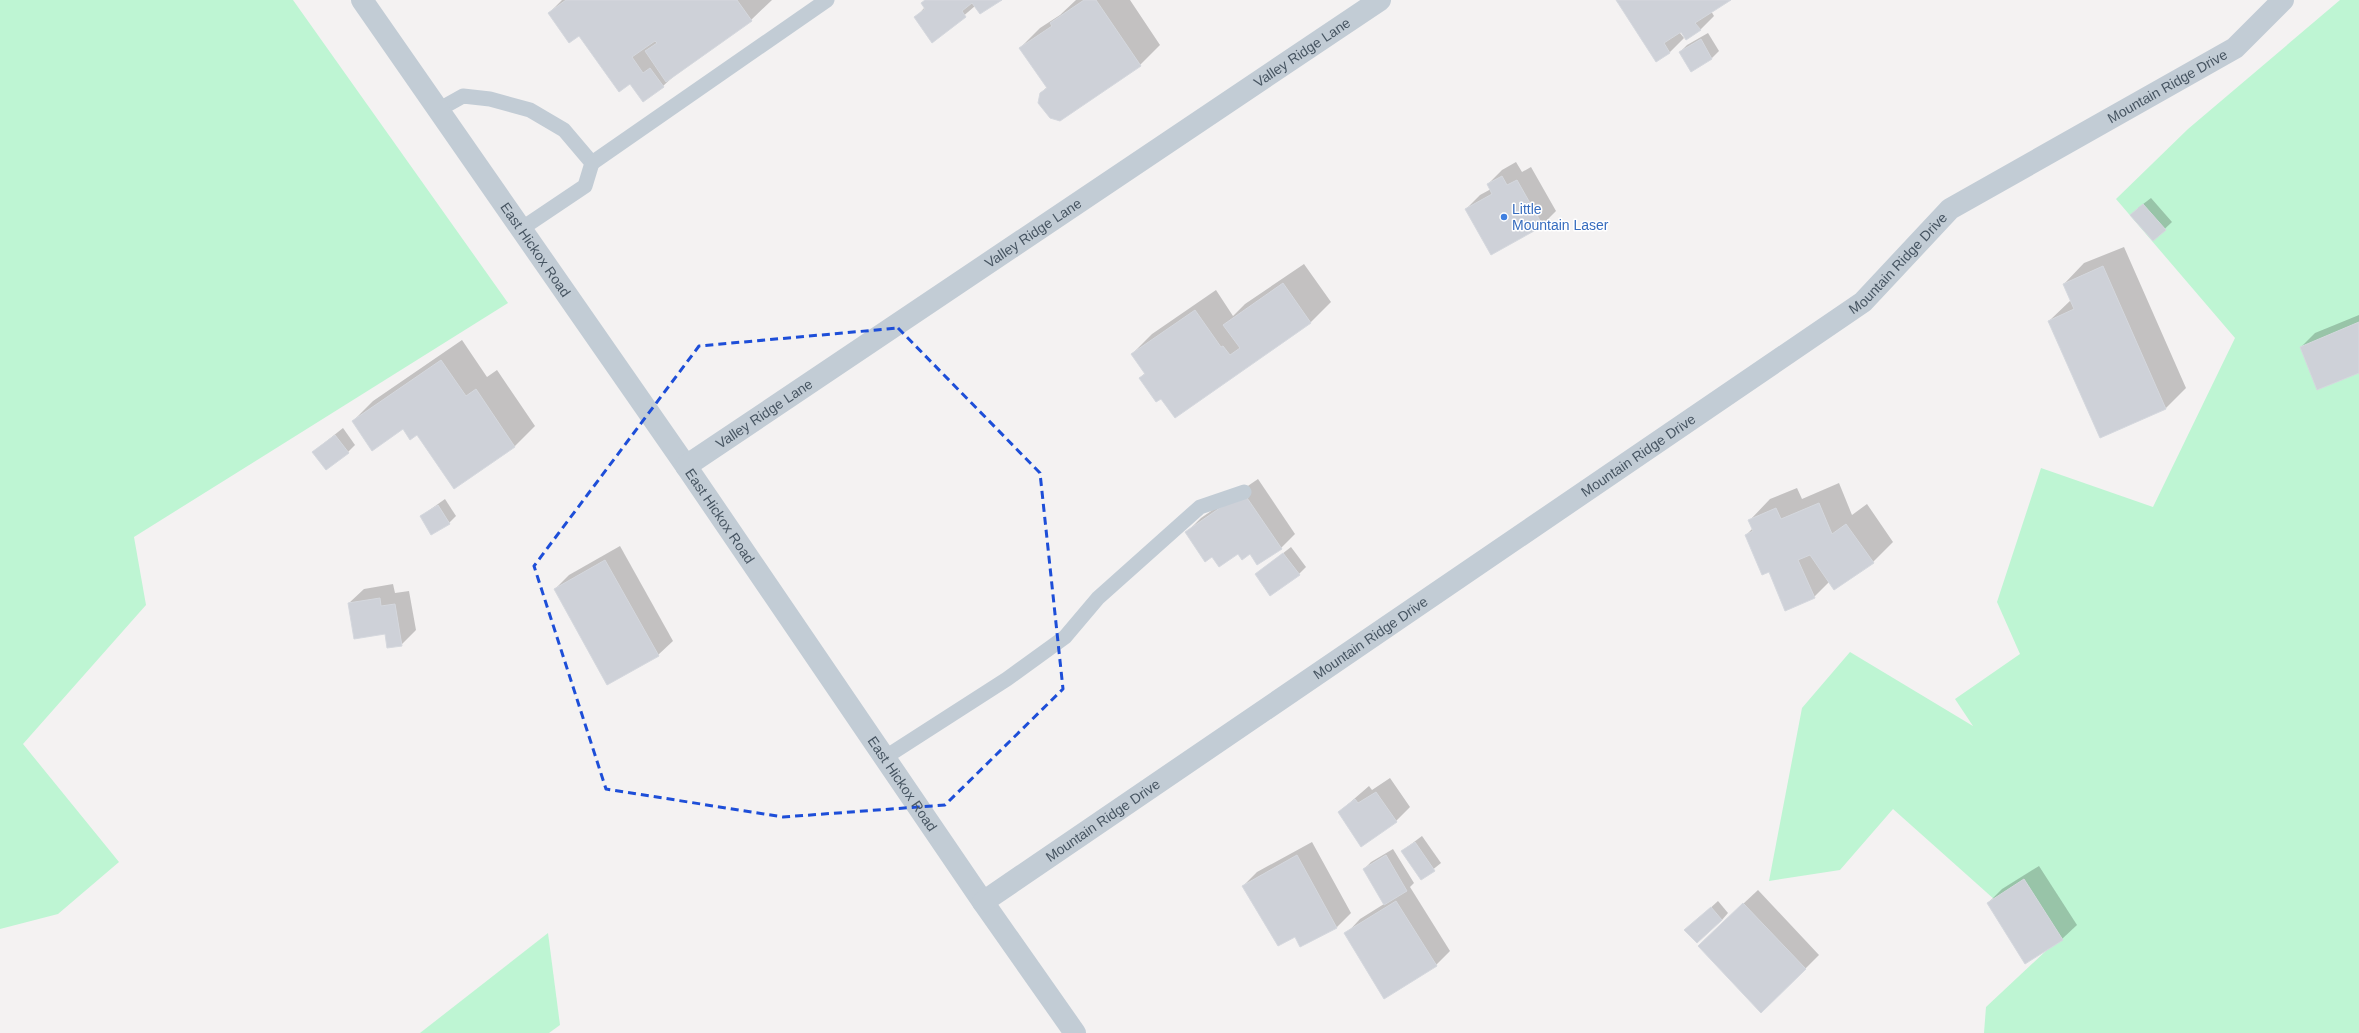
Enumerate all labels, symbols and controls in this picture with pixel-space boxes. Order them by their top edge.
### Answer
street label: Valley Ridge Lane [1251,14,1353,90]
street label: Mountain Ridge Drive [2105,46,2230,126]
street label: Valley Ridge Lane [982,195,1084,271]
street label: East Hickox Road [497,199,574,300]
place label: Little Mountain Laser [1512,201,1609,233]
street label: Mountain Ridge Drive [1846,209,1950,317]
marker: Little Mountain Laser [1499,212,1509,222]
street label: Valley Ridge Lane [713,375,815,452]
street label: Mountain Ridge Drive [1578,411,1699,500]
street label: East Hickox Road [682,465,758,566]
street label: Mountain Ridge Drive [1310,593,1431,682]
street label: East Hickox Road [864,733,940,834]
street label: Mountain Ridge Drive [1043,776,1163,865]

